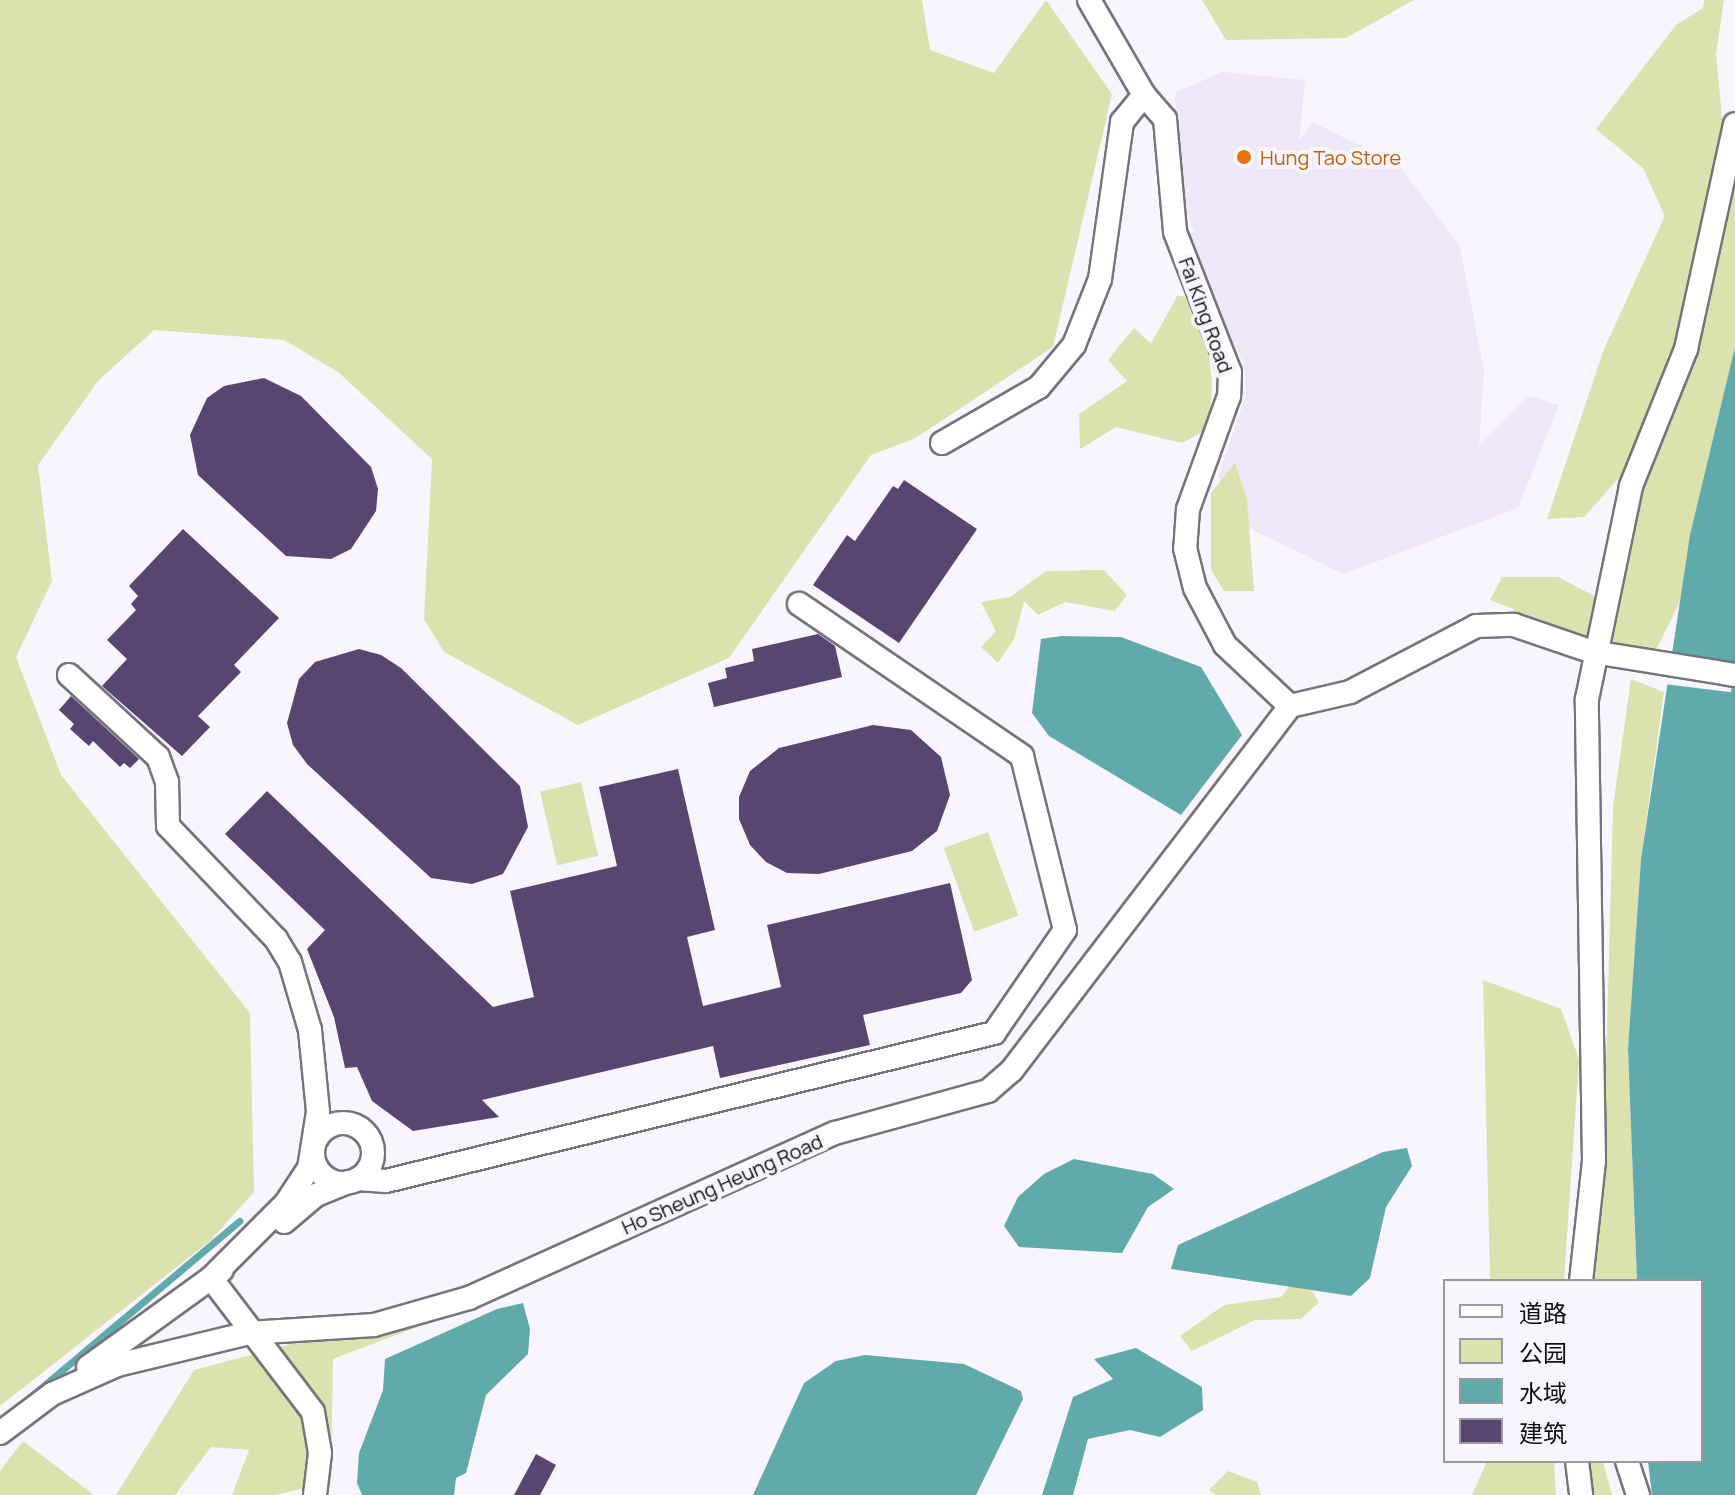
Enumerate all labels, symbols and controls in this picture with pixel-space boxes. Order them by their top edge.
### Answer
place label: Hung Tao Store [1260,145,1401,169]
marker: Hung Tao Store [1235,148,1253,166]
street label: Fai King Road [1174,254,1238,376]
street label: Ho Sheung Heung Road [618,1129,826,1239]
legend [1443,1279,1703,1463]
text: 道路 [1519,1296,1567,1329]
text: 公园 [1519,1336,1567,1369]
text: 水域 [1519,1376,1567,1409]
text: 建筑 [1519,1416,1567,1449]

